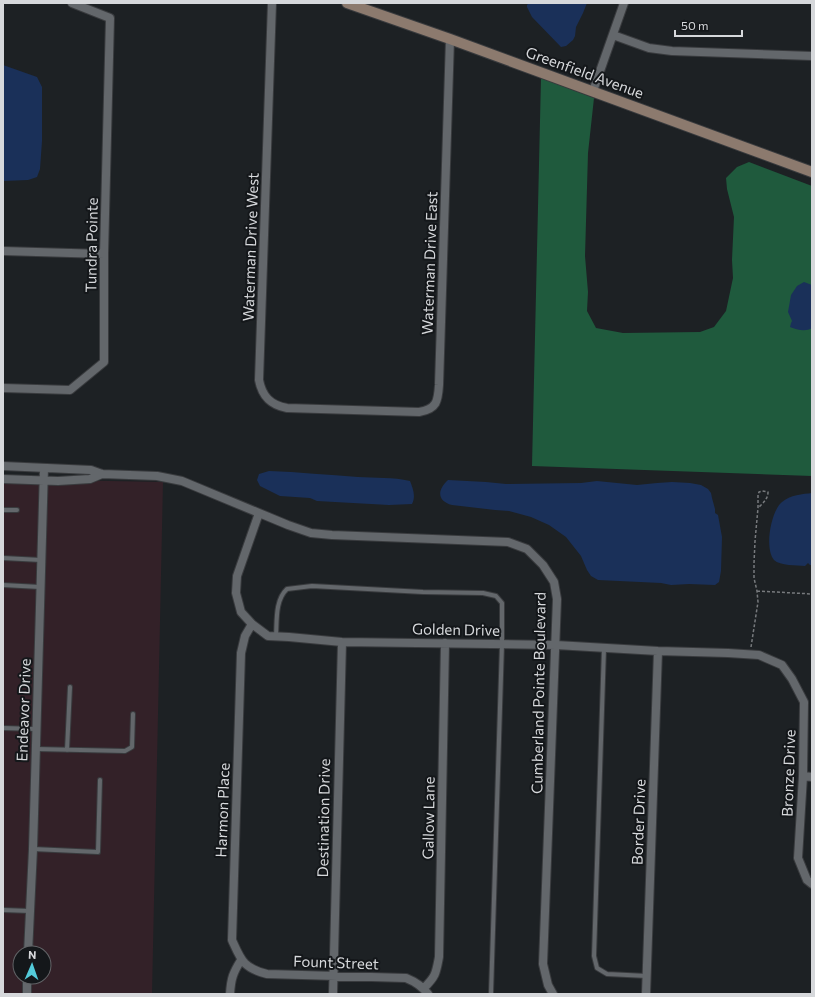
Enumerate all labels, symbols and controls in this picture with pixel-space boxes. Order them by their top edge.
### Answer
scale bar [675,12,742,38]
text: 50 m [681,18,709,32]
street label: Greenfield Avenue [524,42,647,102]
street label: Waterman Drive West [238,172,262,322]
street label: Waterman Drive East [418,191,440,335]
street label: Tundra Pointe [81,197,101,293]
street label: Cumberland Pointe Boulevard [527,592,549,794]
street label: Golden Drive [412,619,500,639]
street label: Endeavor Drive [12,658,34,762]
street label: Bronze Drive [777,729,799,817]
street label: Destination Drive [313,758,333,878]
street label: Harmon Place [211,762,233,858]
street label: Gallow Lane [418,776,438,860]
street label: Border Drive [628,779,648,865]
north arrow [12,945,52,985]
text: N [28,948,37,961]
street label: Fount Street [293,952,379,972]

